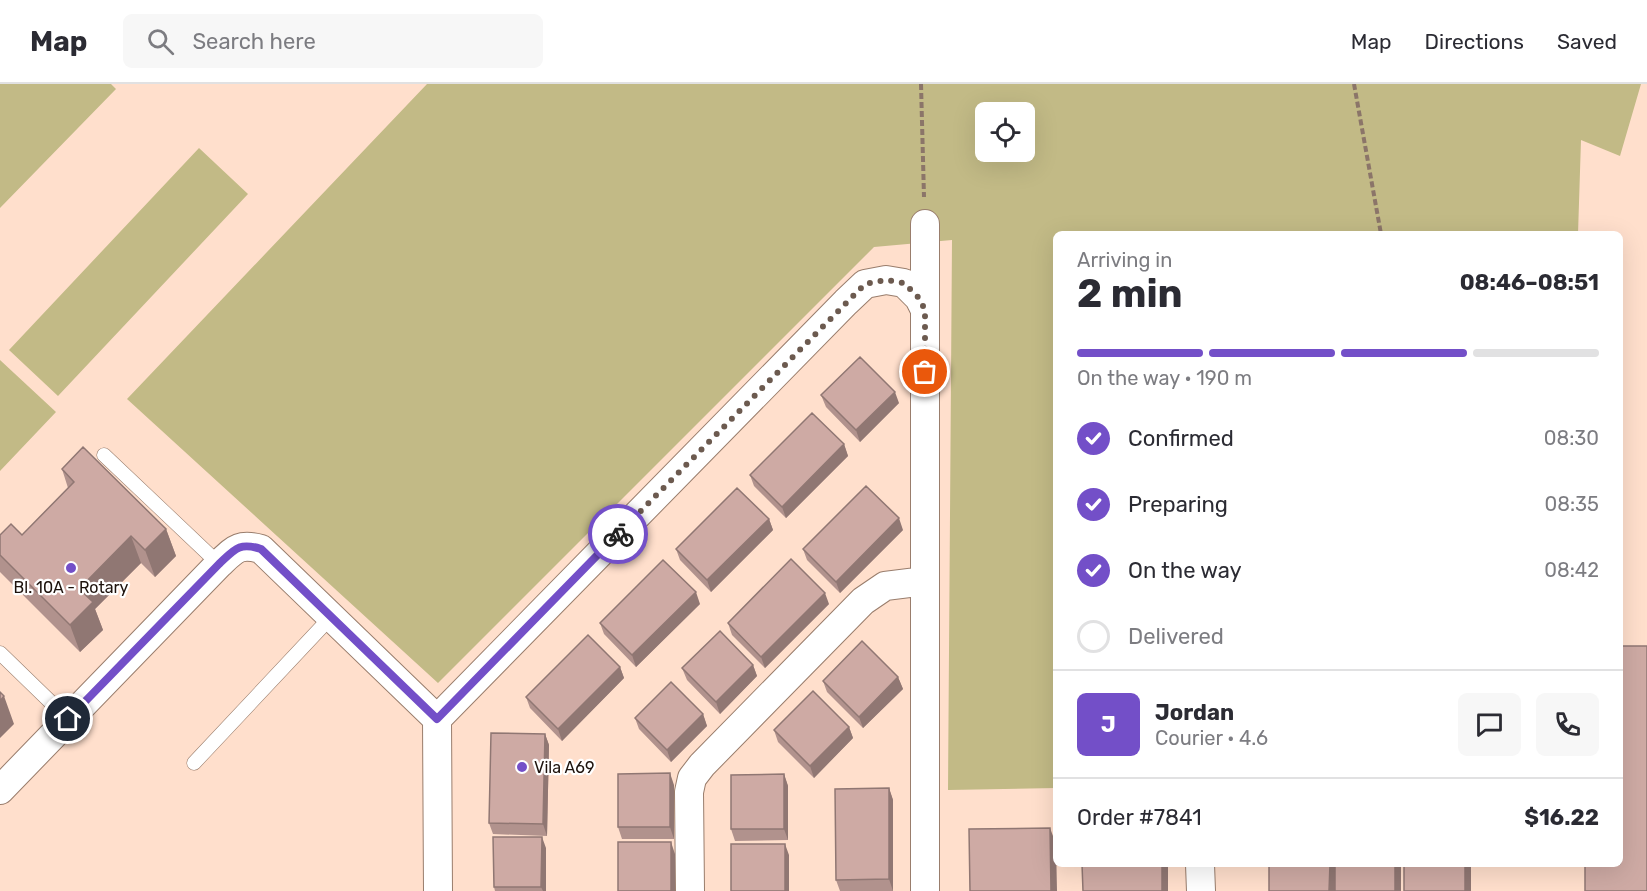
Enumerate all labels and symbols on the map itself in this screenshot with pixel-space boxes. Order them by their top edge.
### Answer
pin [899,346,950,397]
courier [588,504,648,564]
marker: Bl. 10A - Rotary [64,561,78,575]
place label: Bl. 10A - Rotary [14,578,129,597]
pin [42,693,93,744]
place label: Vila A69 [534,758,594,777]
marker: Vila A69 [515,760,529,774]

